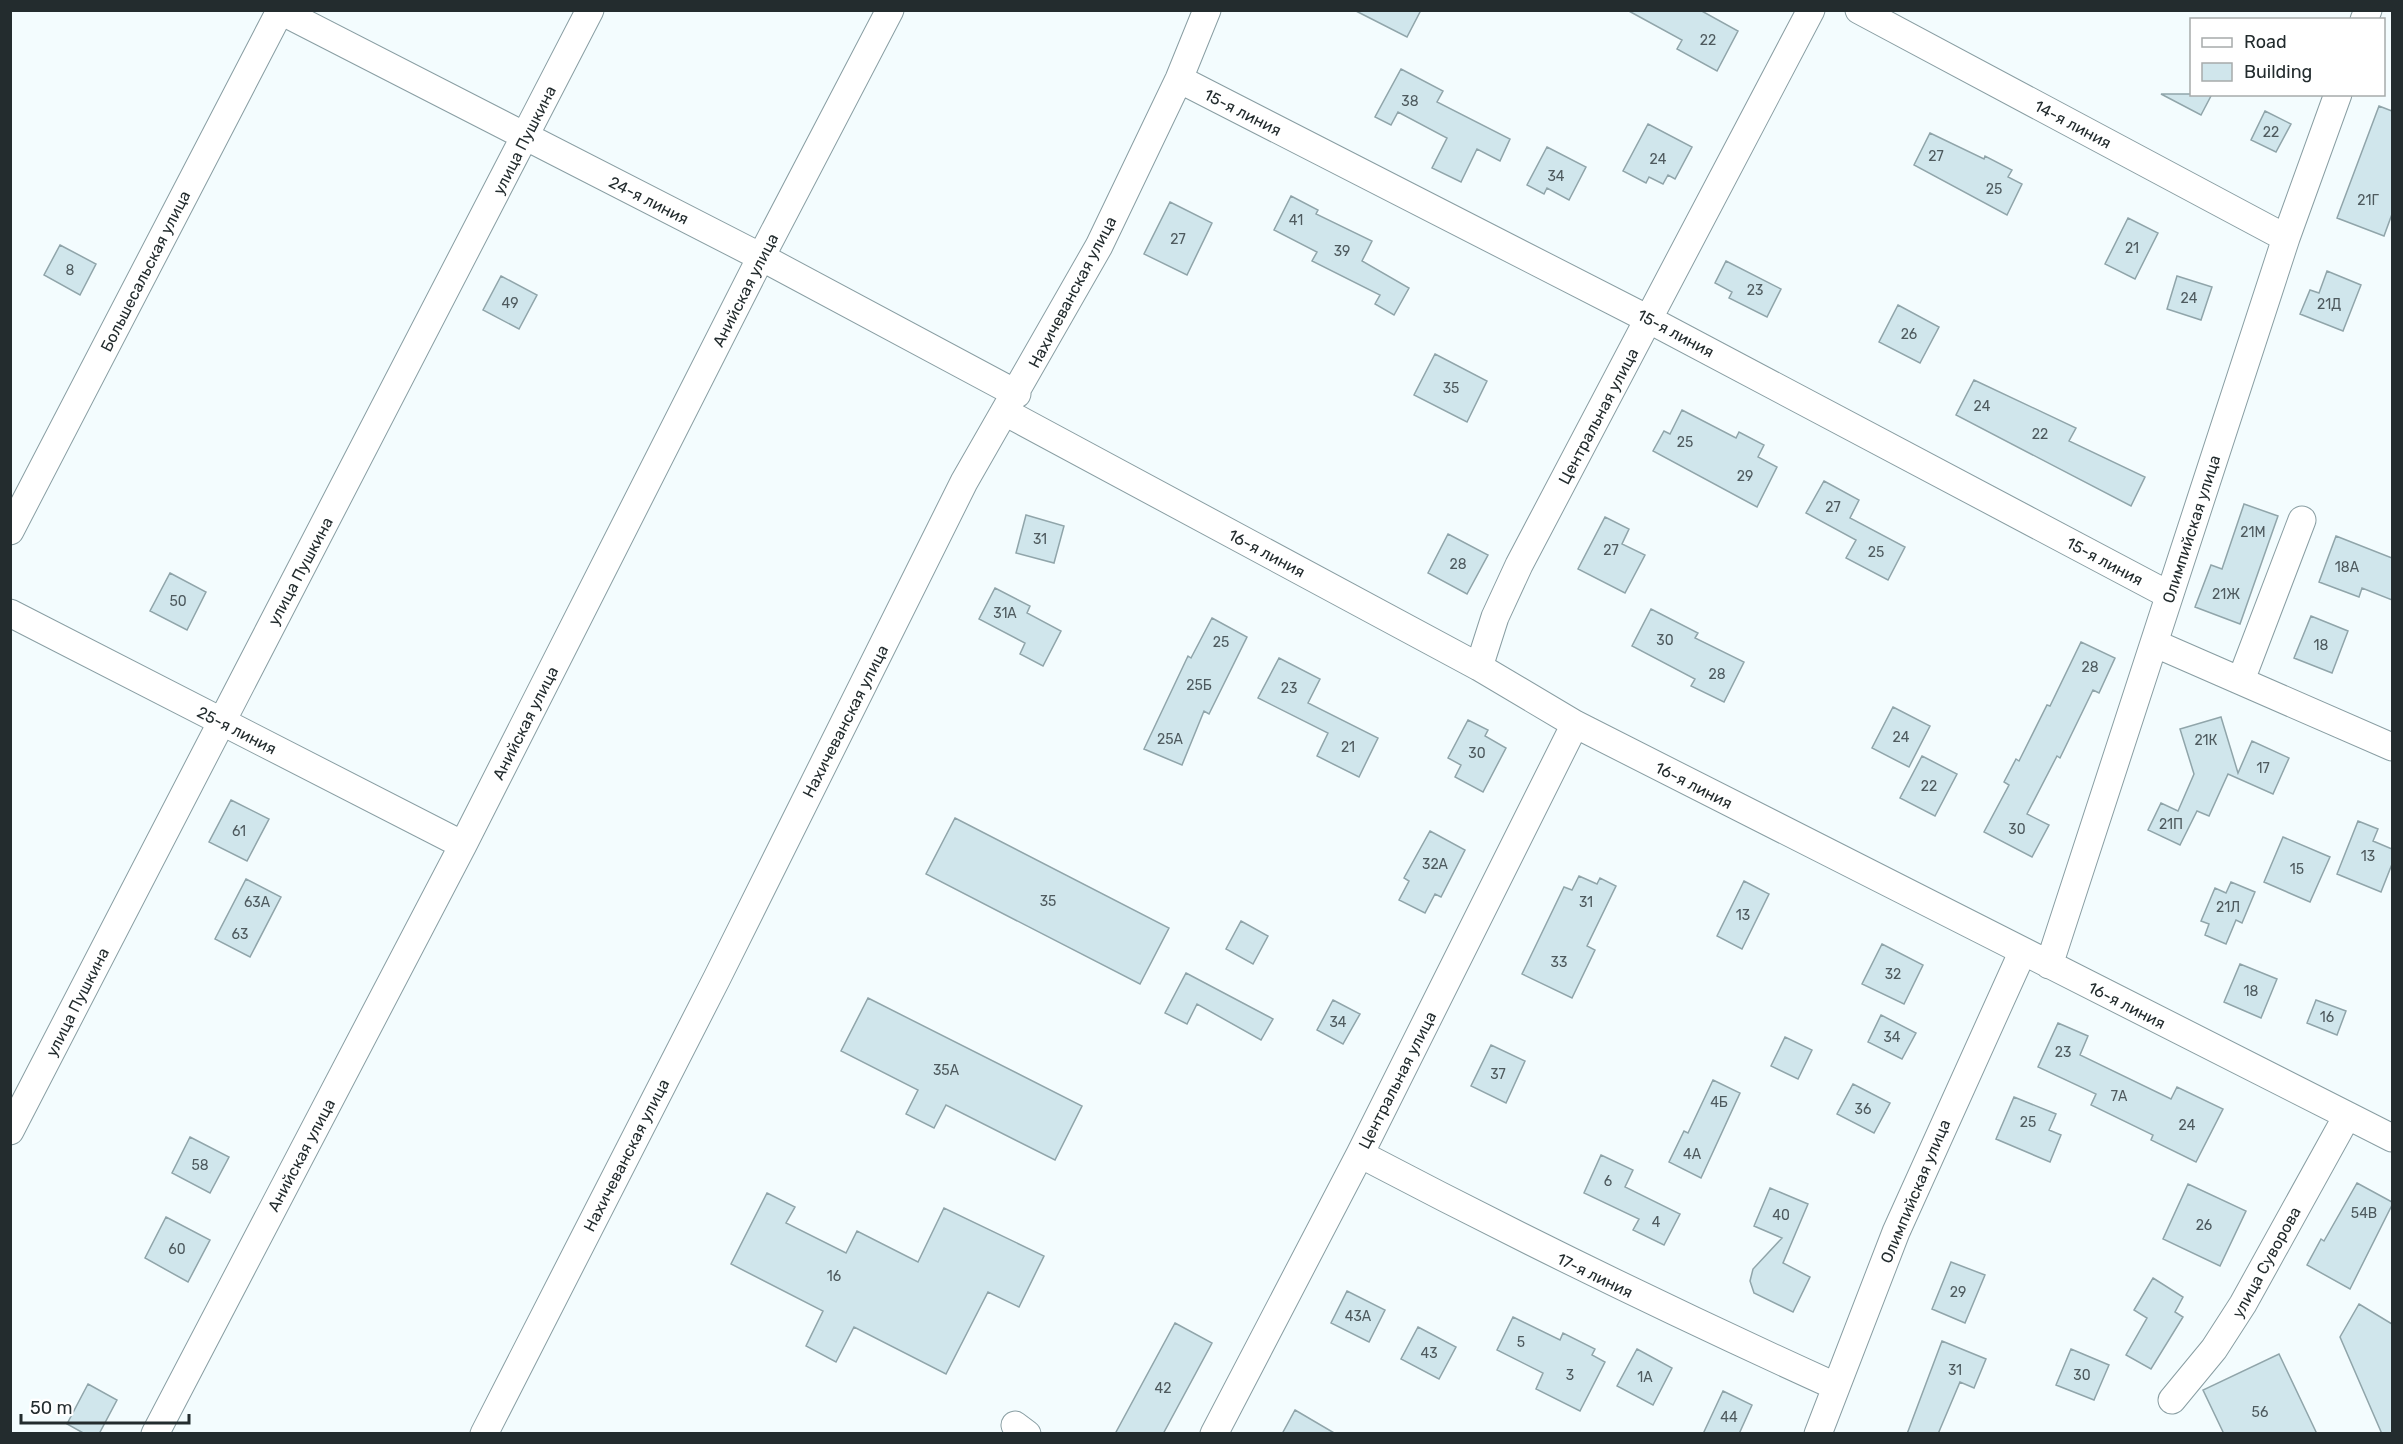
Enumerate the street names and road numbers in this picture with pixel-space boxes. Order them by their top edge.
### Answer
street label: улица Пушкина [489,83,560,198]
street label: 15-я линия [1201,85,1284,140]
street label: 14-я линия [2031,96,2114,153]
street label: 24-я линия [606,172,692,229]
street label: Большесальская улица [97,188,194,355]
street label: Нахичеванская улица [1024,213,1120,371]
street label: Анийская улица [709,230,782,350]
street label: 15-я линия [1634,305,1717,362]
street label: Центральная улица [1554,345,1642,488]
street label: Олимпийская улица [2159,453,2224,606]
street label: улица Пушкина [264,514,337,629]
street label: 16-я линия [1225,525,1308,582]
street label: 15-я линия [2063,533,2146,590]
street label: Нахичеванская улица [799,642,892,801]
street label: Анийская улица [489,663,562,783]
street label: 25-я линия [194,702,280,759]
street label: 16-я линия [1652,758,1736,813]
street label: улица Пушкина [42,945,113,1060]
street label: 16-я линия [2085,978,2169,1033]
street label: Центральная улица [1355,1008,1440,1152]
street label: Нахичеванская улица [580,1076,673,1235]
street label: Анийская улица [264,1096,339,1215]
street label: Олимпийская улица [1877,1116,1954,1266]
street label: улица Суворова [2228,1203,2305,1321]
street label: 17-я линия [1554,1249,1636,1302]

